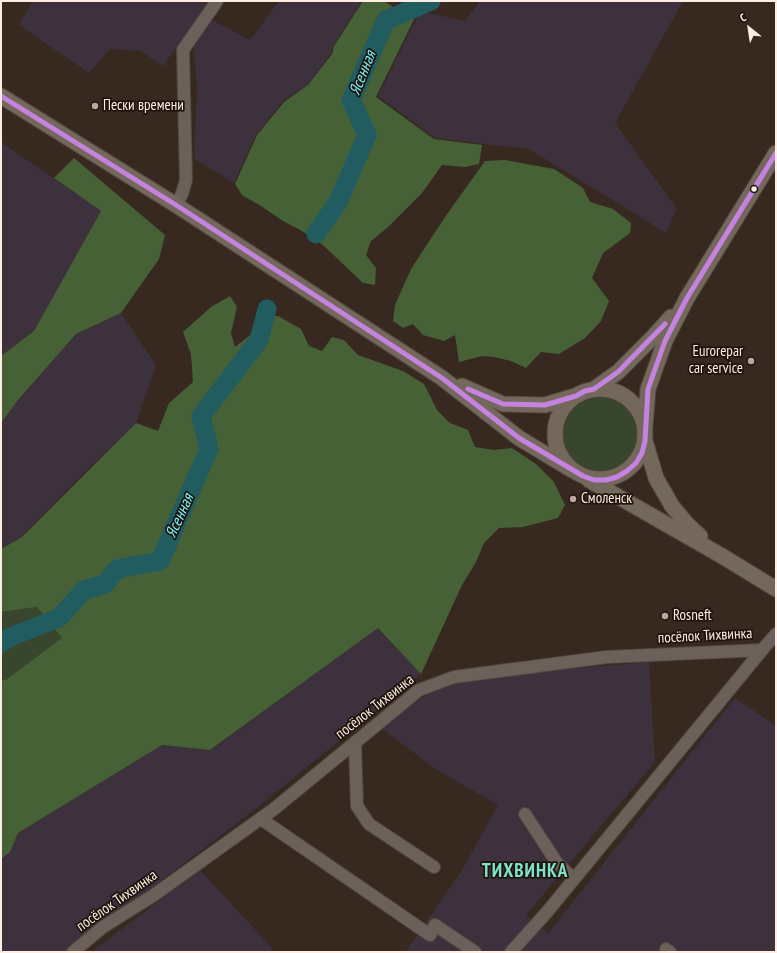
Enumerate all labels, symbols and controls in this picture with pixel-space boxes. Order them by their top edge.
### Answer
north arrow [729,8,769,48]
text: С [737,10,749,25]
water label: Ясенная [346,48,380,98]
place label: Пески времени [103,97,184,115]
marker: Пески времени [90,101,100,111]
unlabelled marker [749,184,759,194]
place label: Eurorepar car service [689,343,743,378]
marker: Eurorepar car service [746,356,756,366]
place label: Смоленск [581,490,632,508]
water label: Ясенная [162,491,198,541]
marker: Смоленск [568,494,578,504]
place label: Rosneft [673,607,712,625]
marker: Rosneft [660,611,670,621]
street label: посёлок Тихвинка [657,625,753,647]
street label: посёлок Тихвинка [332,671,418,743]
district label: ТИХВИНКА [482,861,568,883]
street label: посёлок Тихвинка [73,866,161,936]

